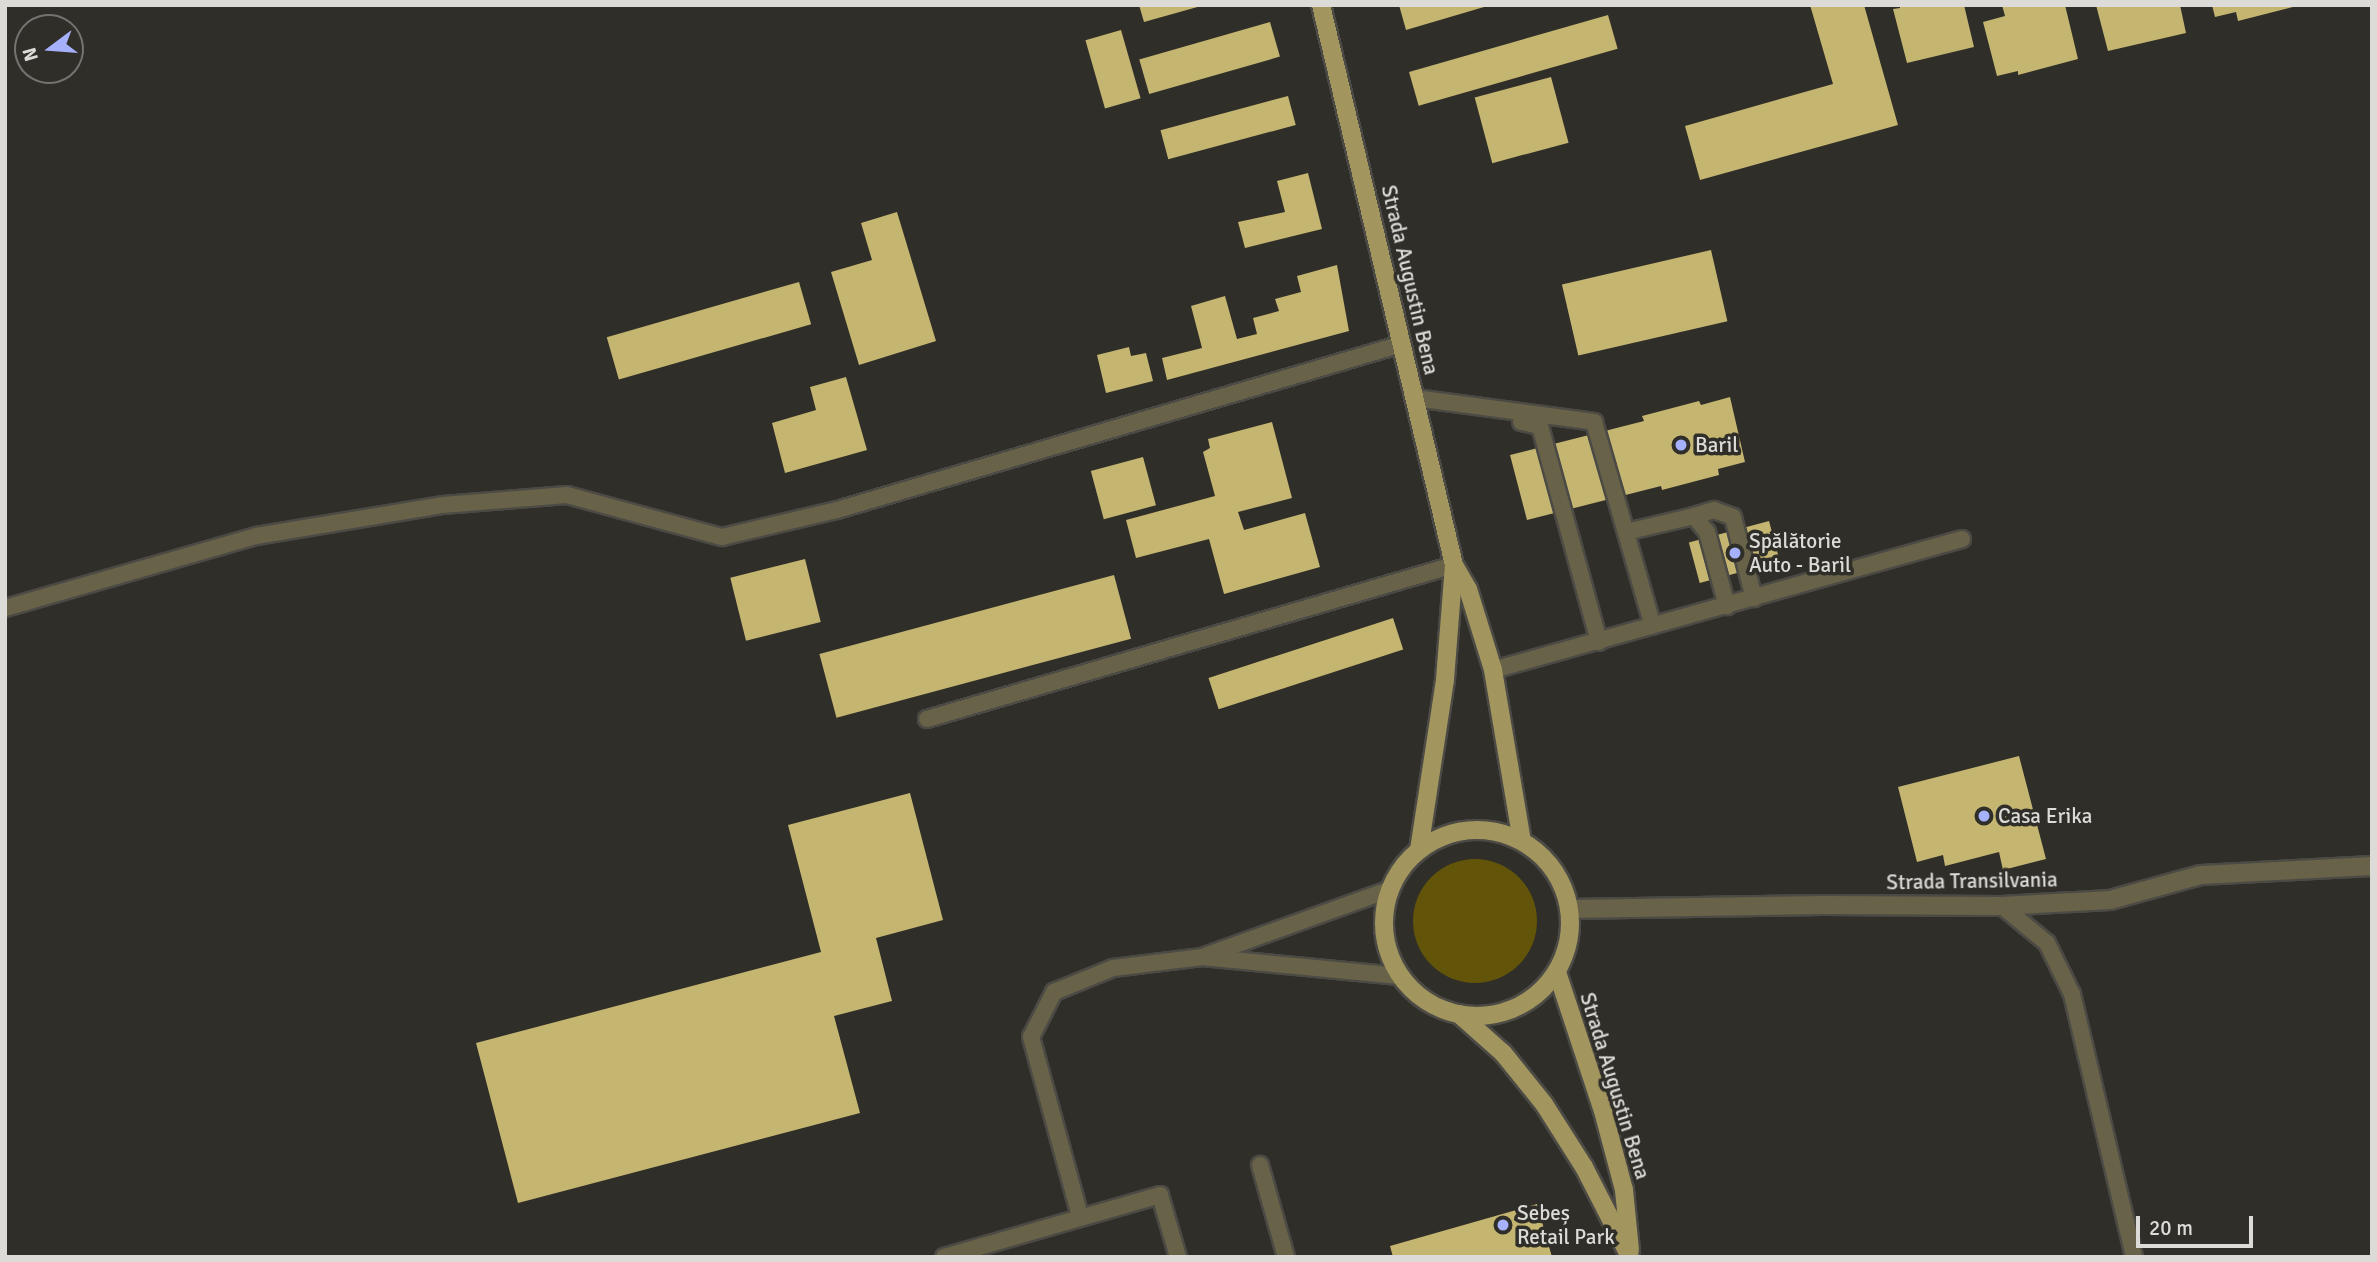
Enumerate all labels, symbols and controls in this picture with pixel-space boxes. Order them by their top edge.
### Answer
north arrow [14,14,84,84]
text: N [17,45,44,64]
street label: Strada Augustin Bena [1376,183,1444,377]
place label: Baril [1695,432,1738,458]
marker: Baril [1673,437,1689,453]
place label: Spălătorie Auto - Baril [1749,528,1851,578]
marker: Spălătorie Auto - Baril [1727,545,1743,561]
place label: Casa Erika [1998,803,2092,829]
marker: Casa Erika [1976,808,1992,824]
street label: Strada Transilvania [1886,867,2058,895]
street label: Strada Augustin Bena [1575,990,1655,1182]
place label: Sebeș Retail Park [1517,1200,1615,1250]
scale bar [2139,1202,2256,1246]
text: 20 m [2149,1215,2193,1241]
marker: Sebeș Retail Park [1495,1217,1511,1233]

